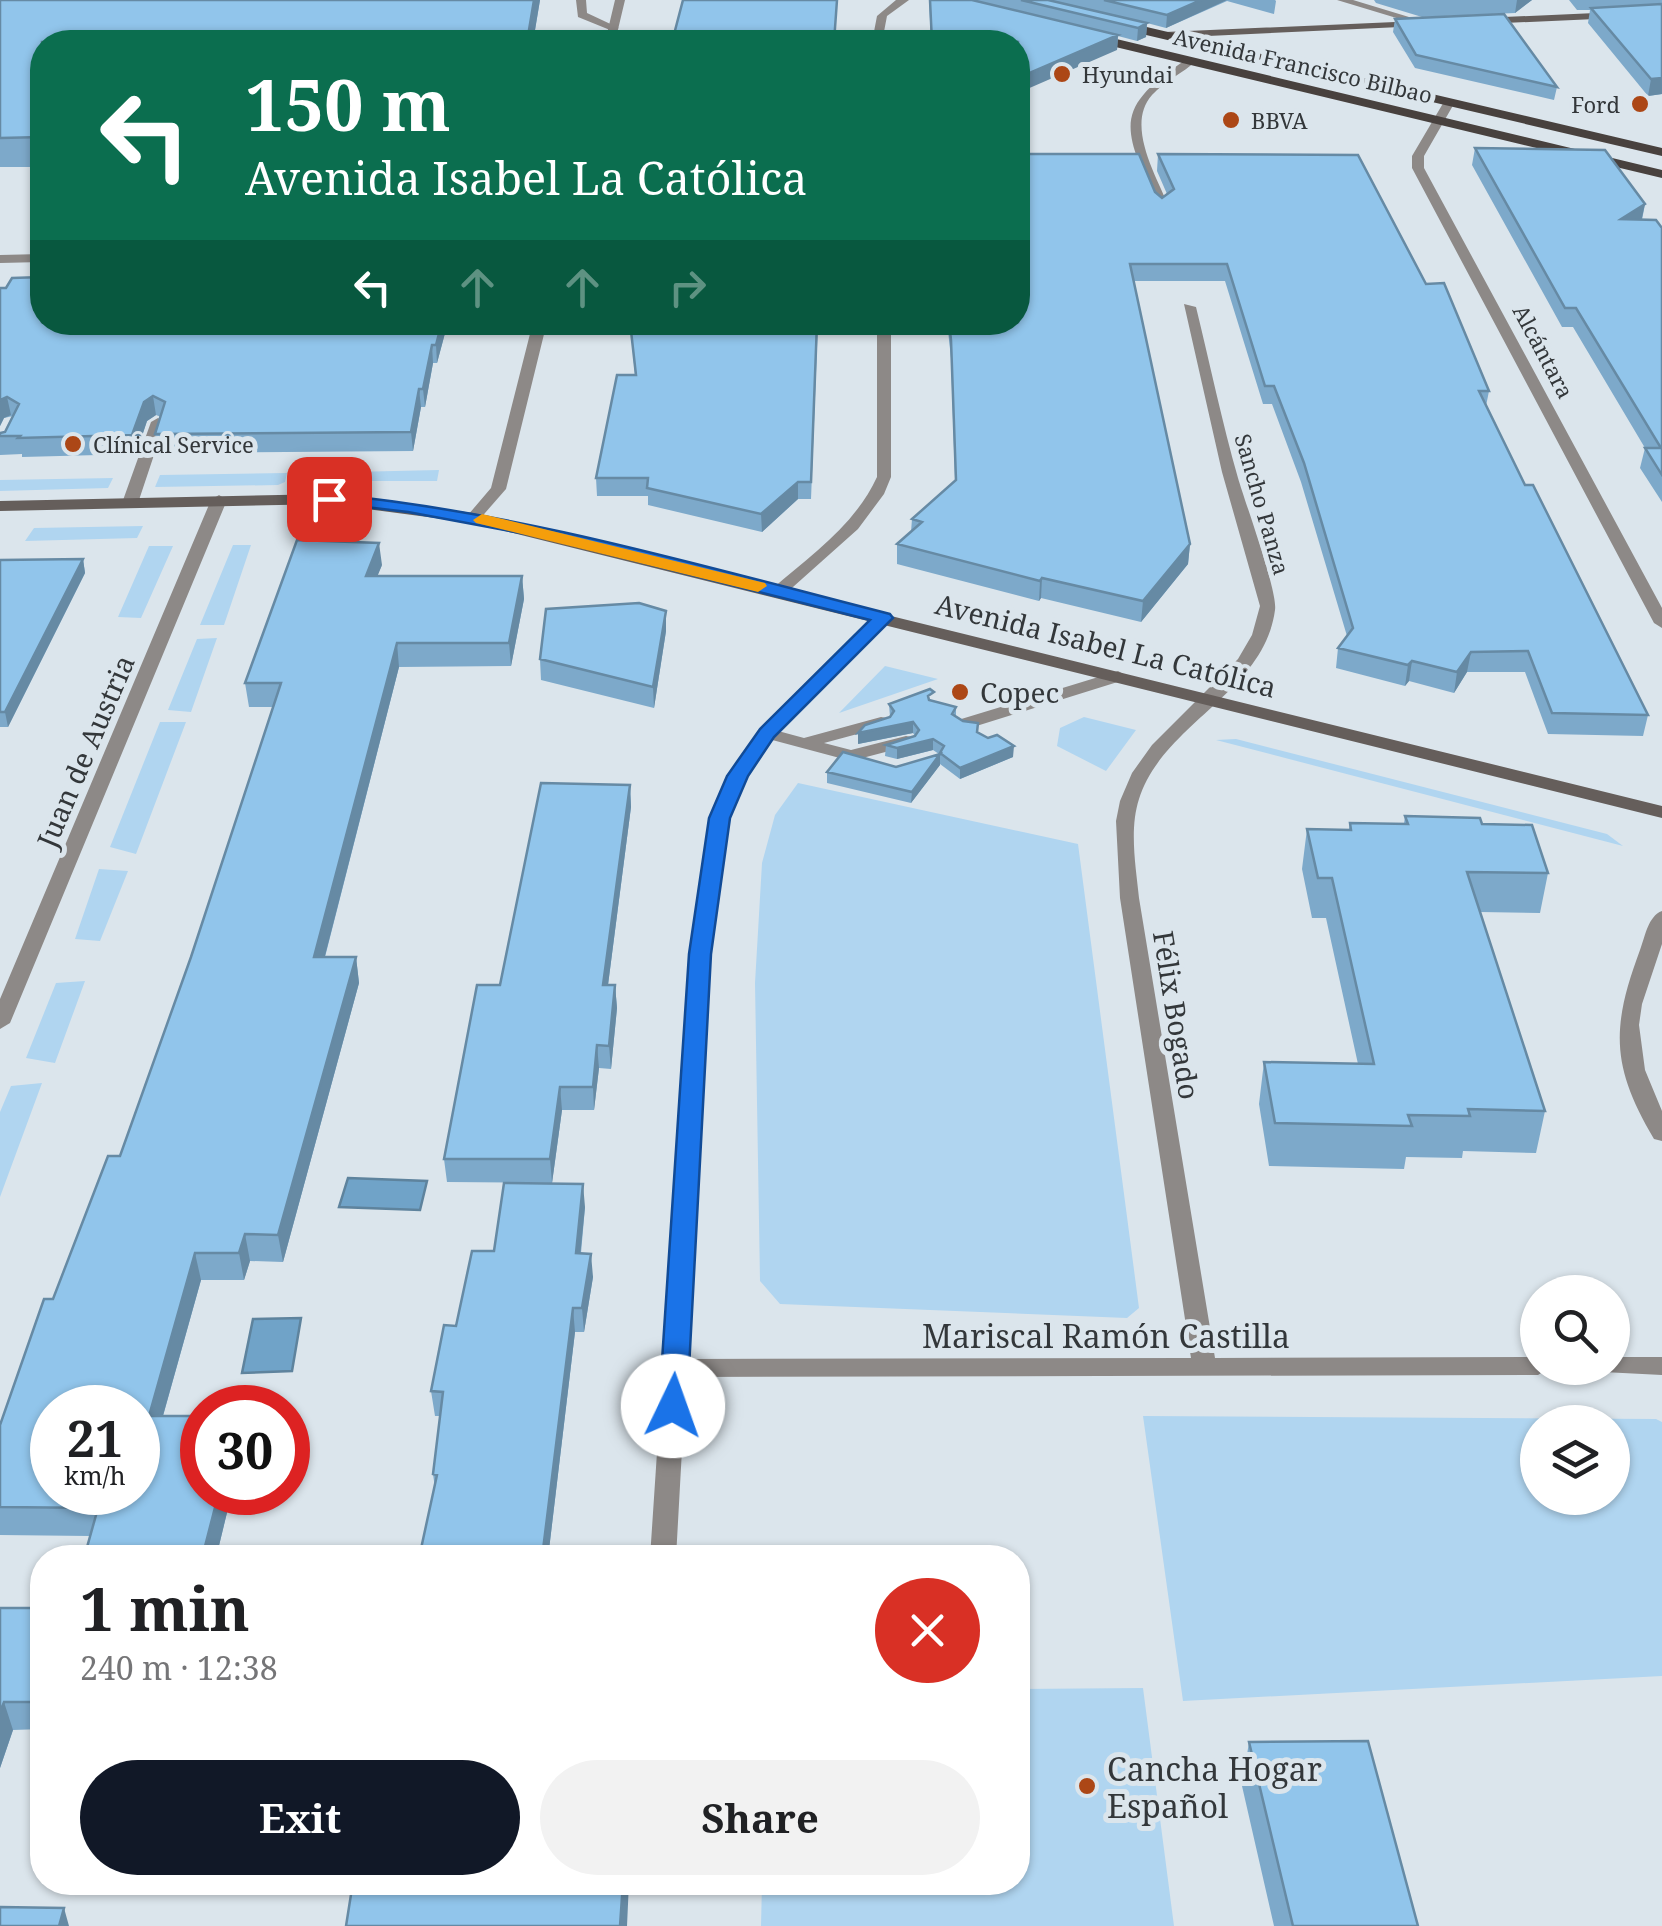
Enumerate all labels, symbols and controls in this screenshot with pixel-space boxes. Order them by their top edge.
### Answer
street label: Avenida Francisco Bilbao [1171,21,1435,109]
text: 150 m [245,56,451,152]
place label: Hyundai [1082,59,1173,89]
marker: Hyundai [1051,63,1073,85]
icon: left [80,70,210,200]
place label: Ford [1571,89,1620,119]
marker: Ford [1629,93,1651,115]
place label: BBVA [1251,105,1308,135]
marker: BBVA [1220,109,1242,131]
text: Avenida Isabel La Católica [245,147,807,208]
icon: left [345,260,400,315]
icon: ahead [450,260,505,315]
icon: ahead [555,260,610,315]
icon: right [660,260,715,315]
street label: Alcántara [1507,299,1581,403]
place label: Clínical Service [93,429,254,459]
street label: Sancho Panza [1229,430,1297,578]
marker: Clínical Service [62,433,84,455]
pin [287,457,372,542]
icon: arrive [302,472,357,527]
street label: Avenida Isabel La Católica [932,584,1280,706]
street label: Juan de Austria [27,649,143,854]
place label: Copec [980,673,1059,711]
marker: Copec [949,681,971,703]
street label: Félix Bogado [1145,928,1209,1102]
map controls [1520,1275,1630,1515]
button: search [1520,1275,1630,1385]
street label: Mariscal Ramón Castilla [922,1314,1290,1357]
position arrow [621,1354,725,1458]
speed limit sign: 30 [180,1385,310,1515]
text: 21 [67,1404,123,1472]
button: layers [1520,1405,1630,1515]
text: km/h [64,1458,126,1492]
text: 1 min [80,1567,250,1649]
button: close [875,1578,980,1683]
text: 240 m · 12:38 [80,1646,278,1689]
place label: Cancha Hogar Español [1107,1747,1322,1827]
button: Exit [80,1760,520,1875]
button: Share [540,1760,980,1875]
marker: Cancha Hogar Español [1076,1775,1098,1797]

